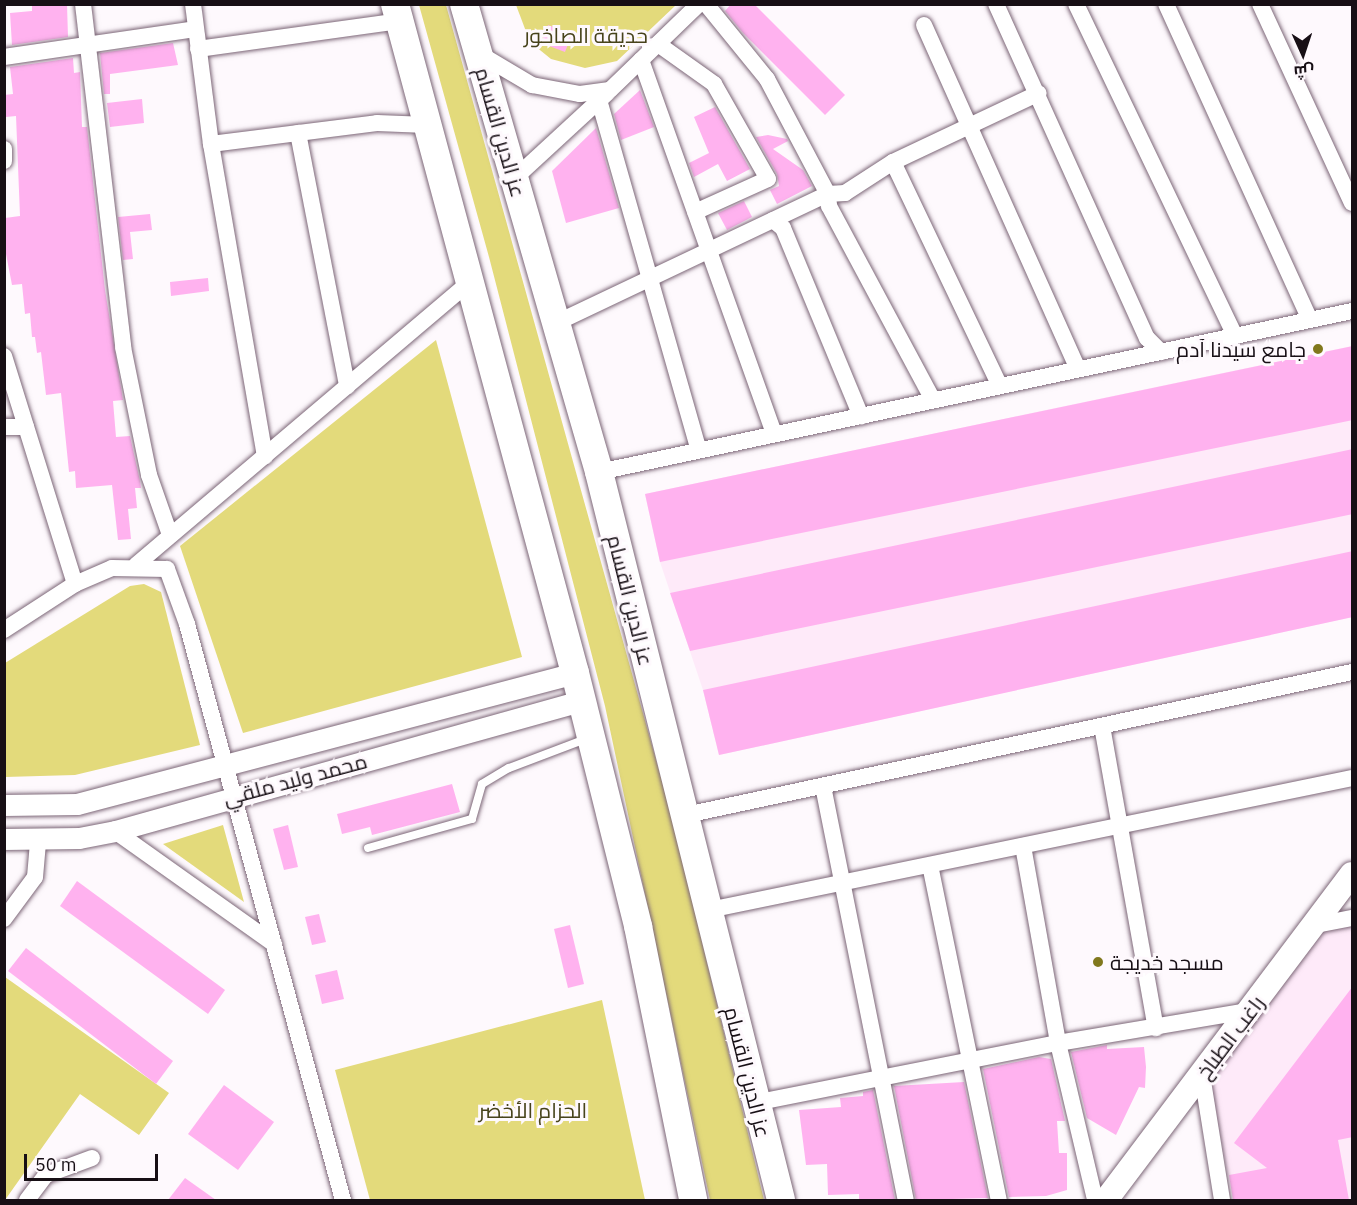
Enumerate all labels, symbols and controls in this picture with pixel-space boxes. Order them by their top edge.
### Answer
park label: حديقة الصاخور [524,22,648,48]
north arrow [1273,24,1333,84]
text: ش [1293,61,1315,82]
street label: عز الدين القسام [470,64,532,200]
place label: جامع سيدنا آدم [1176,336,1306,362]
marker: جامع سيدنا آدم [1311,342,1325,356]
street label: عز الدين القسام [603,532,659,668]
street label: محمد وليد ملقي [220,748,370,810]
place label: مسجد خديجة [1110,949,1224,975]
marker: مسجد خديجة [1091,955,1105,969]
street label: راغب الطباخ [1191,991,1269,1083]
street label: عز الدين القسام [720,1004,776,1140]
park label: الحزام الأخضر [479,1097,587,1123]
scale bar [27,1142,160,1180]
text: 50 m [35,1153,77,1176]

